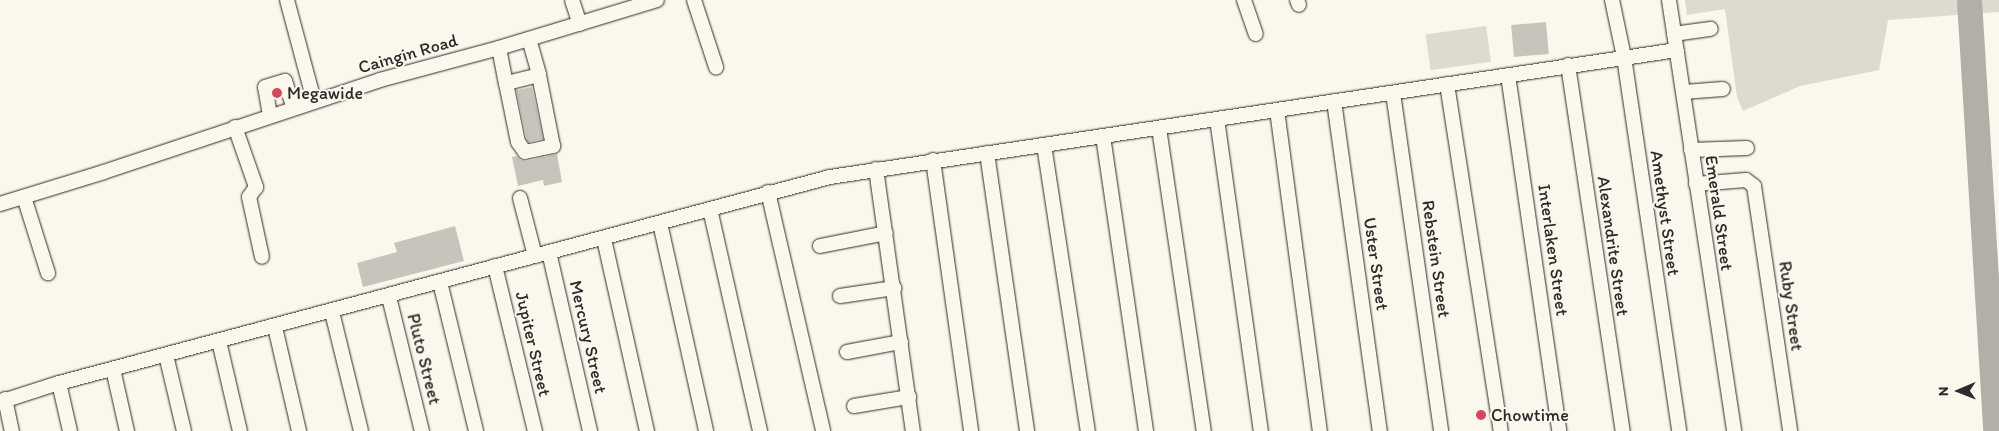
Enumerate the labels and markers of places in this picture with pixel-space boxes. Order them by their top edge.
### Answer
place label: Megawide [287,82,363,104]
marker: Megawide [271,87,283,99]
place label: Chowtime [1491,404,1569,426]
marker: Chowtime [1475,409,1487,421]

